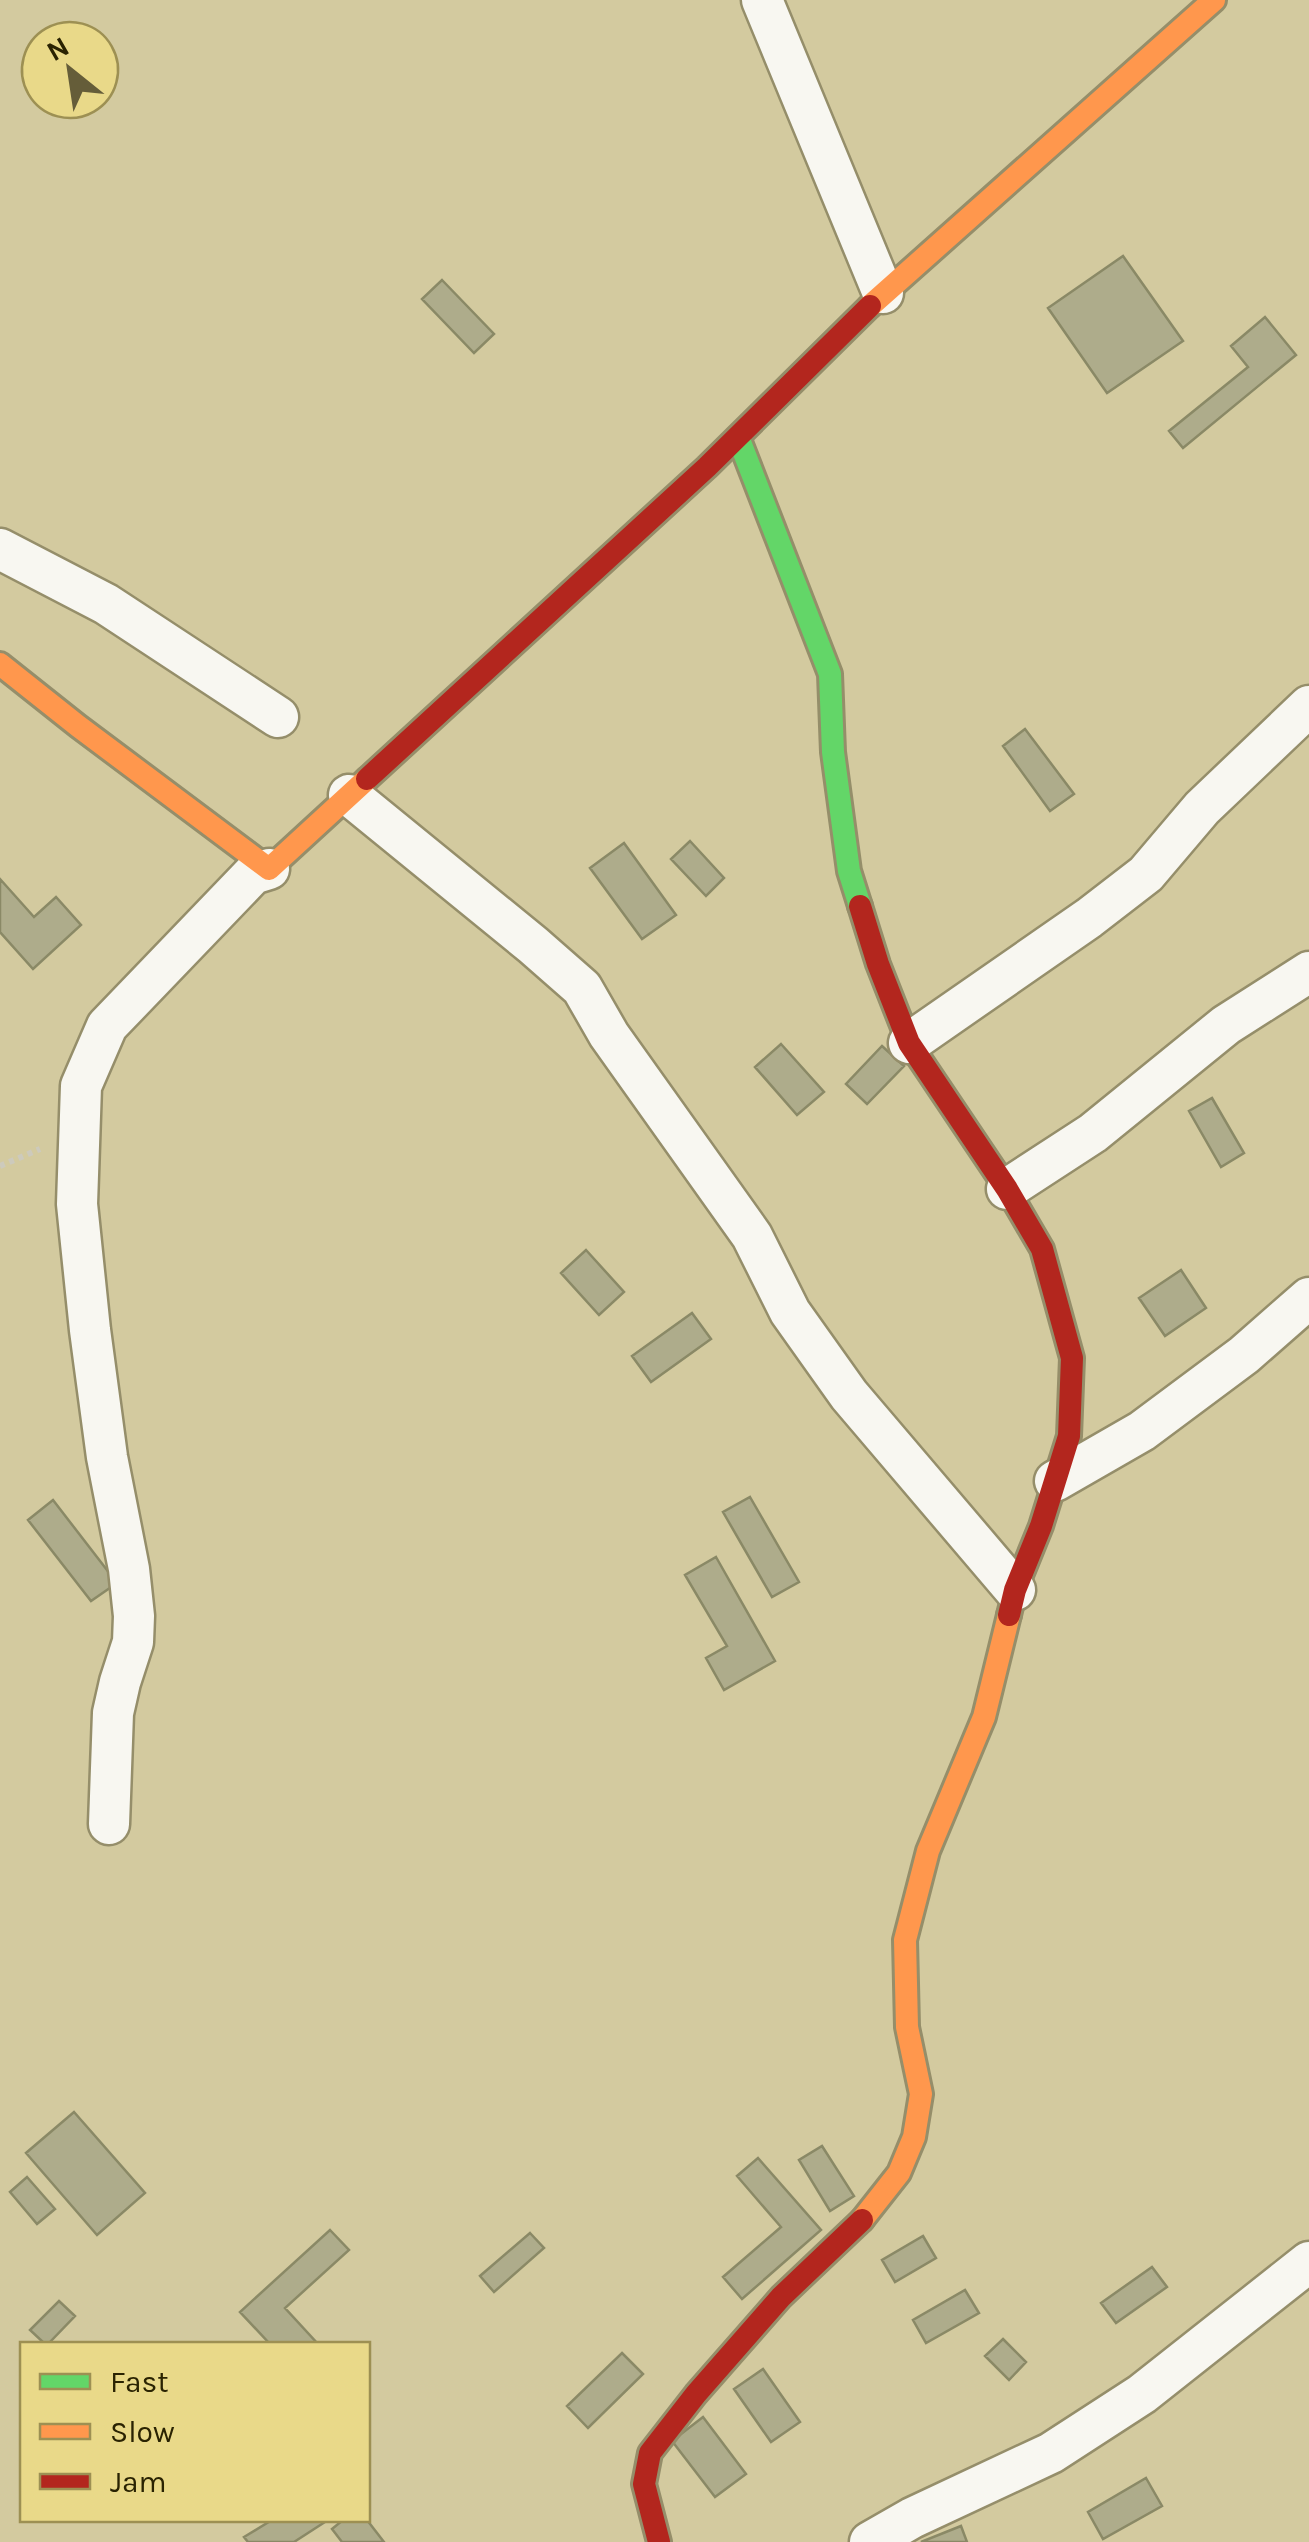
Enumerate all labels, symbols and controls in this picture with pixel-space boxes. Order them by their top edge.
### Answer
north arrow [20,20,120,120]
text: N [41,29,75,68]
legend [20,2342,370,2522]
text: Fast [110,2364,169,2400]
text: Slow [110,2414,175,2450]
text: Jam [110,2464,167,2500]

